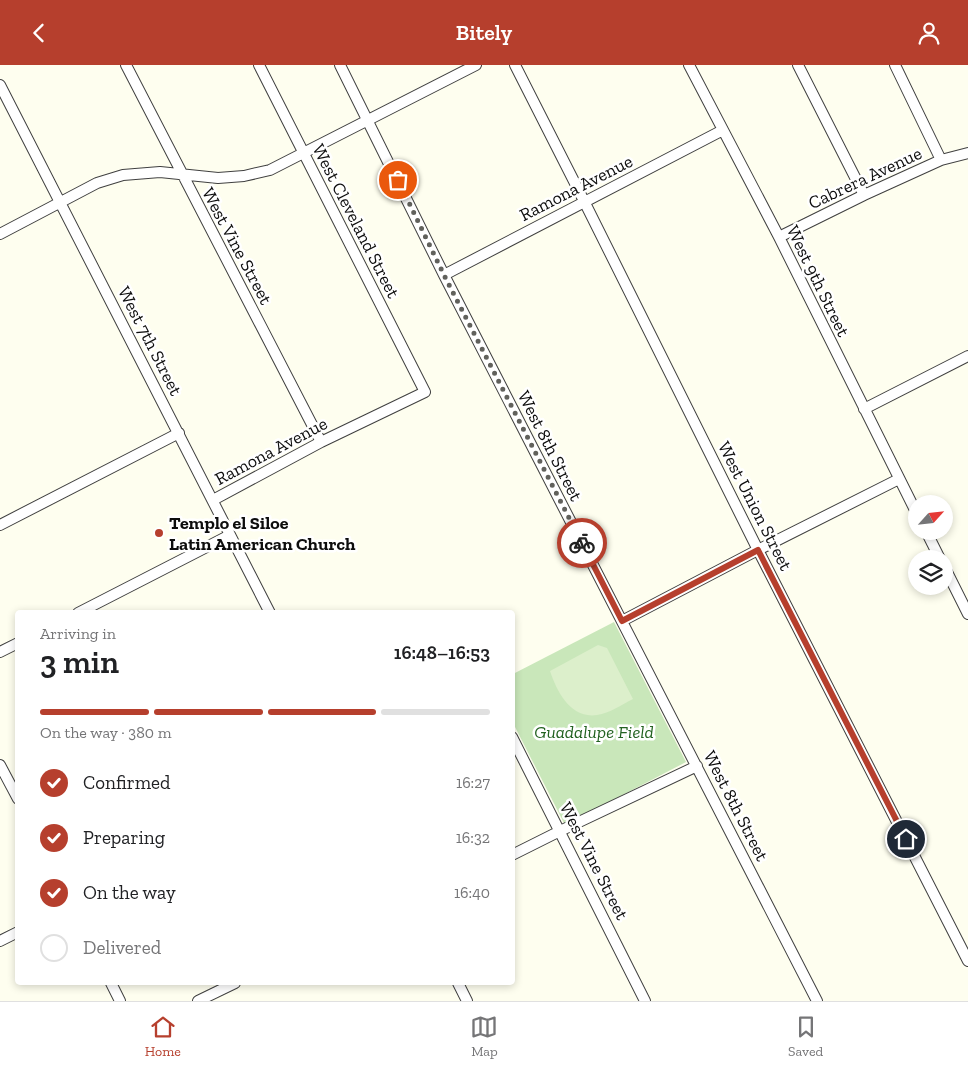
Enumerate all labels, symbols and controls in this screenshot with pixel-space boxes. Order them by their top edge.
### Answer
icon: back [25,19,53,47]
text: Bitely [456,19,512,46]
icon: person [915,19,943,47]
street label: West Cleveland Street [308,140,405,302]
street label: Cabrera Avenue [805,142,925,214]
street label: Ramona Avenue [516,150,636,226]
pin [377,159,419,201]
icon: bag [384,166,412,194]
street label: West Vine Street [197,184,277,308]
street label: West 9th Street [782,222,854,340]
street label: West 7th Street [113,283,187,400]
street label: West 8th Street [513,387,587,505]
street label: Ramona Avenue [211,412,331,490]
street label: West Union Street [713,438,797,575]
north arrow [908,495,952,540]
map controls [908,495,953,595]
place label: Templo el Siloe Latin American Church [169,512,356,555]
courier [557,518,607,568]
marker: Templo el Siloe Latin American Church [153,527,165,539]
icon: bike [568,529,596,557]
button: layers [908,550,953,595]
text: Arriving in [40,624,116,643]
text: 16:48–16:53 [394,641,490,664]
text: 3 min [40,643,119,681]
park label: Guadalupe Field [534,721,654,743]
text: On the way · 380 m [40,723,171,742]
street label: West 8th Street [699,747,773,865]
icon: check [40,769,68,797]
text: Confirmed [83,771,170,794]
text: 16:27 [456,773,490,792]
street label: West Vine Street [555,798,633,924]
pin [885,818,927,860]
icon: check [40,824,68,852]
icon: home [892,825,920,853]
text: Preparing [83,826,165,849]
text: 16:32 [456,828,490,847]
icon: check [40,879,68,907]
text: On the way [83,881,176,904]
text: 16:40 [454,883,490,902]
text: Delivered [83,936,161,959]
tab: Home [145,1013,181,1060]
tab: Map [470,1013,498,1060]
tab: Saved [788,1013,823,1060]

